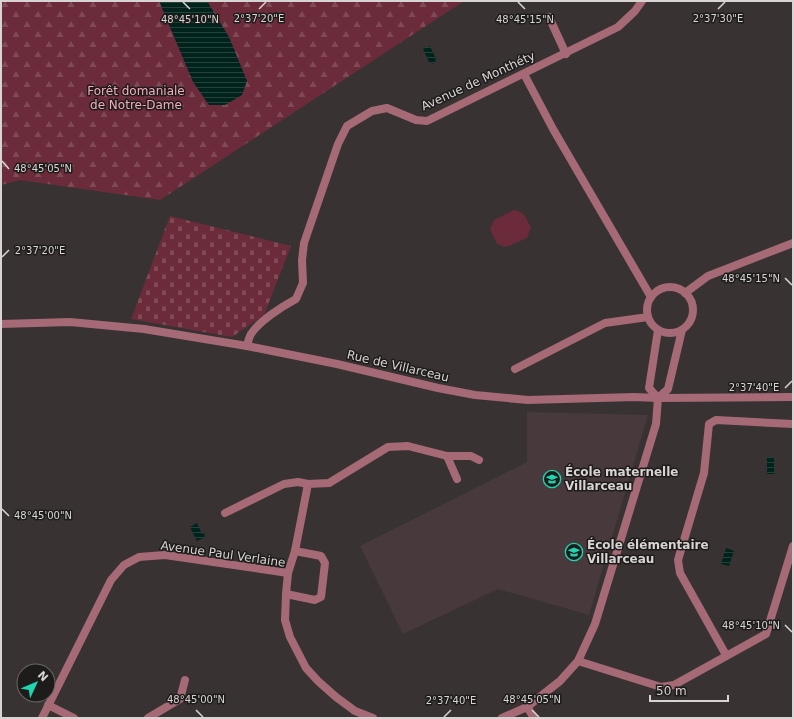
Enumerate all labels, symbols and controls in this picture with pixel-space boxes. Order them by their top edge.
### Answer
text: 2°37'20"E [234,13,284,24]
text: 2°37'30"E [693,13,743,24]
text: 48°45'10"N [161,14,219,25]
text: 48°45'15"N [496,14,554,25]
street label: Avenue de Monthéty [419,48,537,114]
park label: Forêt domaniale de Notre-Dame [87,84,185,112]
text: 48°45'05"N [14,163,72,174]
text: 2°37'20"E [15,245,65,256]
text: 48°45'15"N [722,273,780,284]
street label: Rue de Villarceau [346,347,450,385]
text: 2°37'40"E [729,382,779,393]
place label: École maternelle Villarceau [565,464,678,493]
school or university icon: École maternelle Villarceau [542,469,562,489]
text: 48°45'00"N [14,510,72,521]
place label: École élémentaire Villarceau [587,537,709,566]
street label: Avenue Paul Verlaine [160,538,286,570]
school or university icon: École élémentaire Villarceau [564,542,584,562]
text: 48°45'10"N [722,620,780,631]
north arrow [16,663,56,703]
text: N [35,669,51,684]
scale bar [650,677,728,703]
text: 50 m [656,684,687,698]
text: 48°45'00"N [167,694,225,705]
text: 48°45'05"N [503,694,561,705]
text: 2°37'40"E [426,695,476,706]

